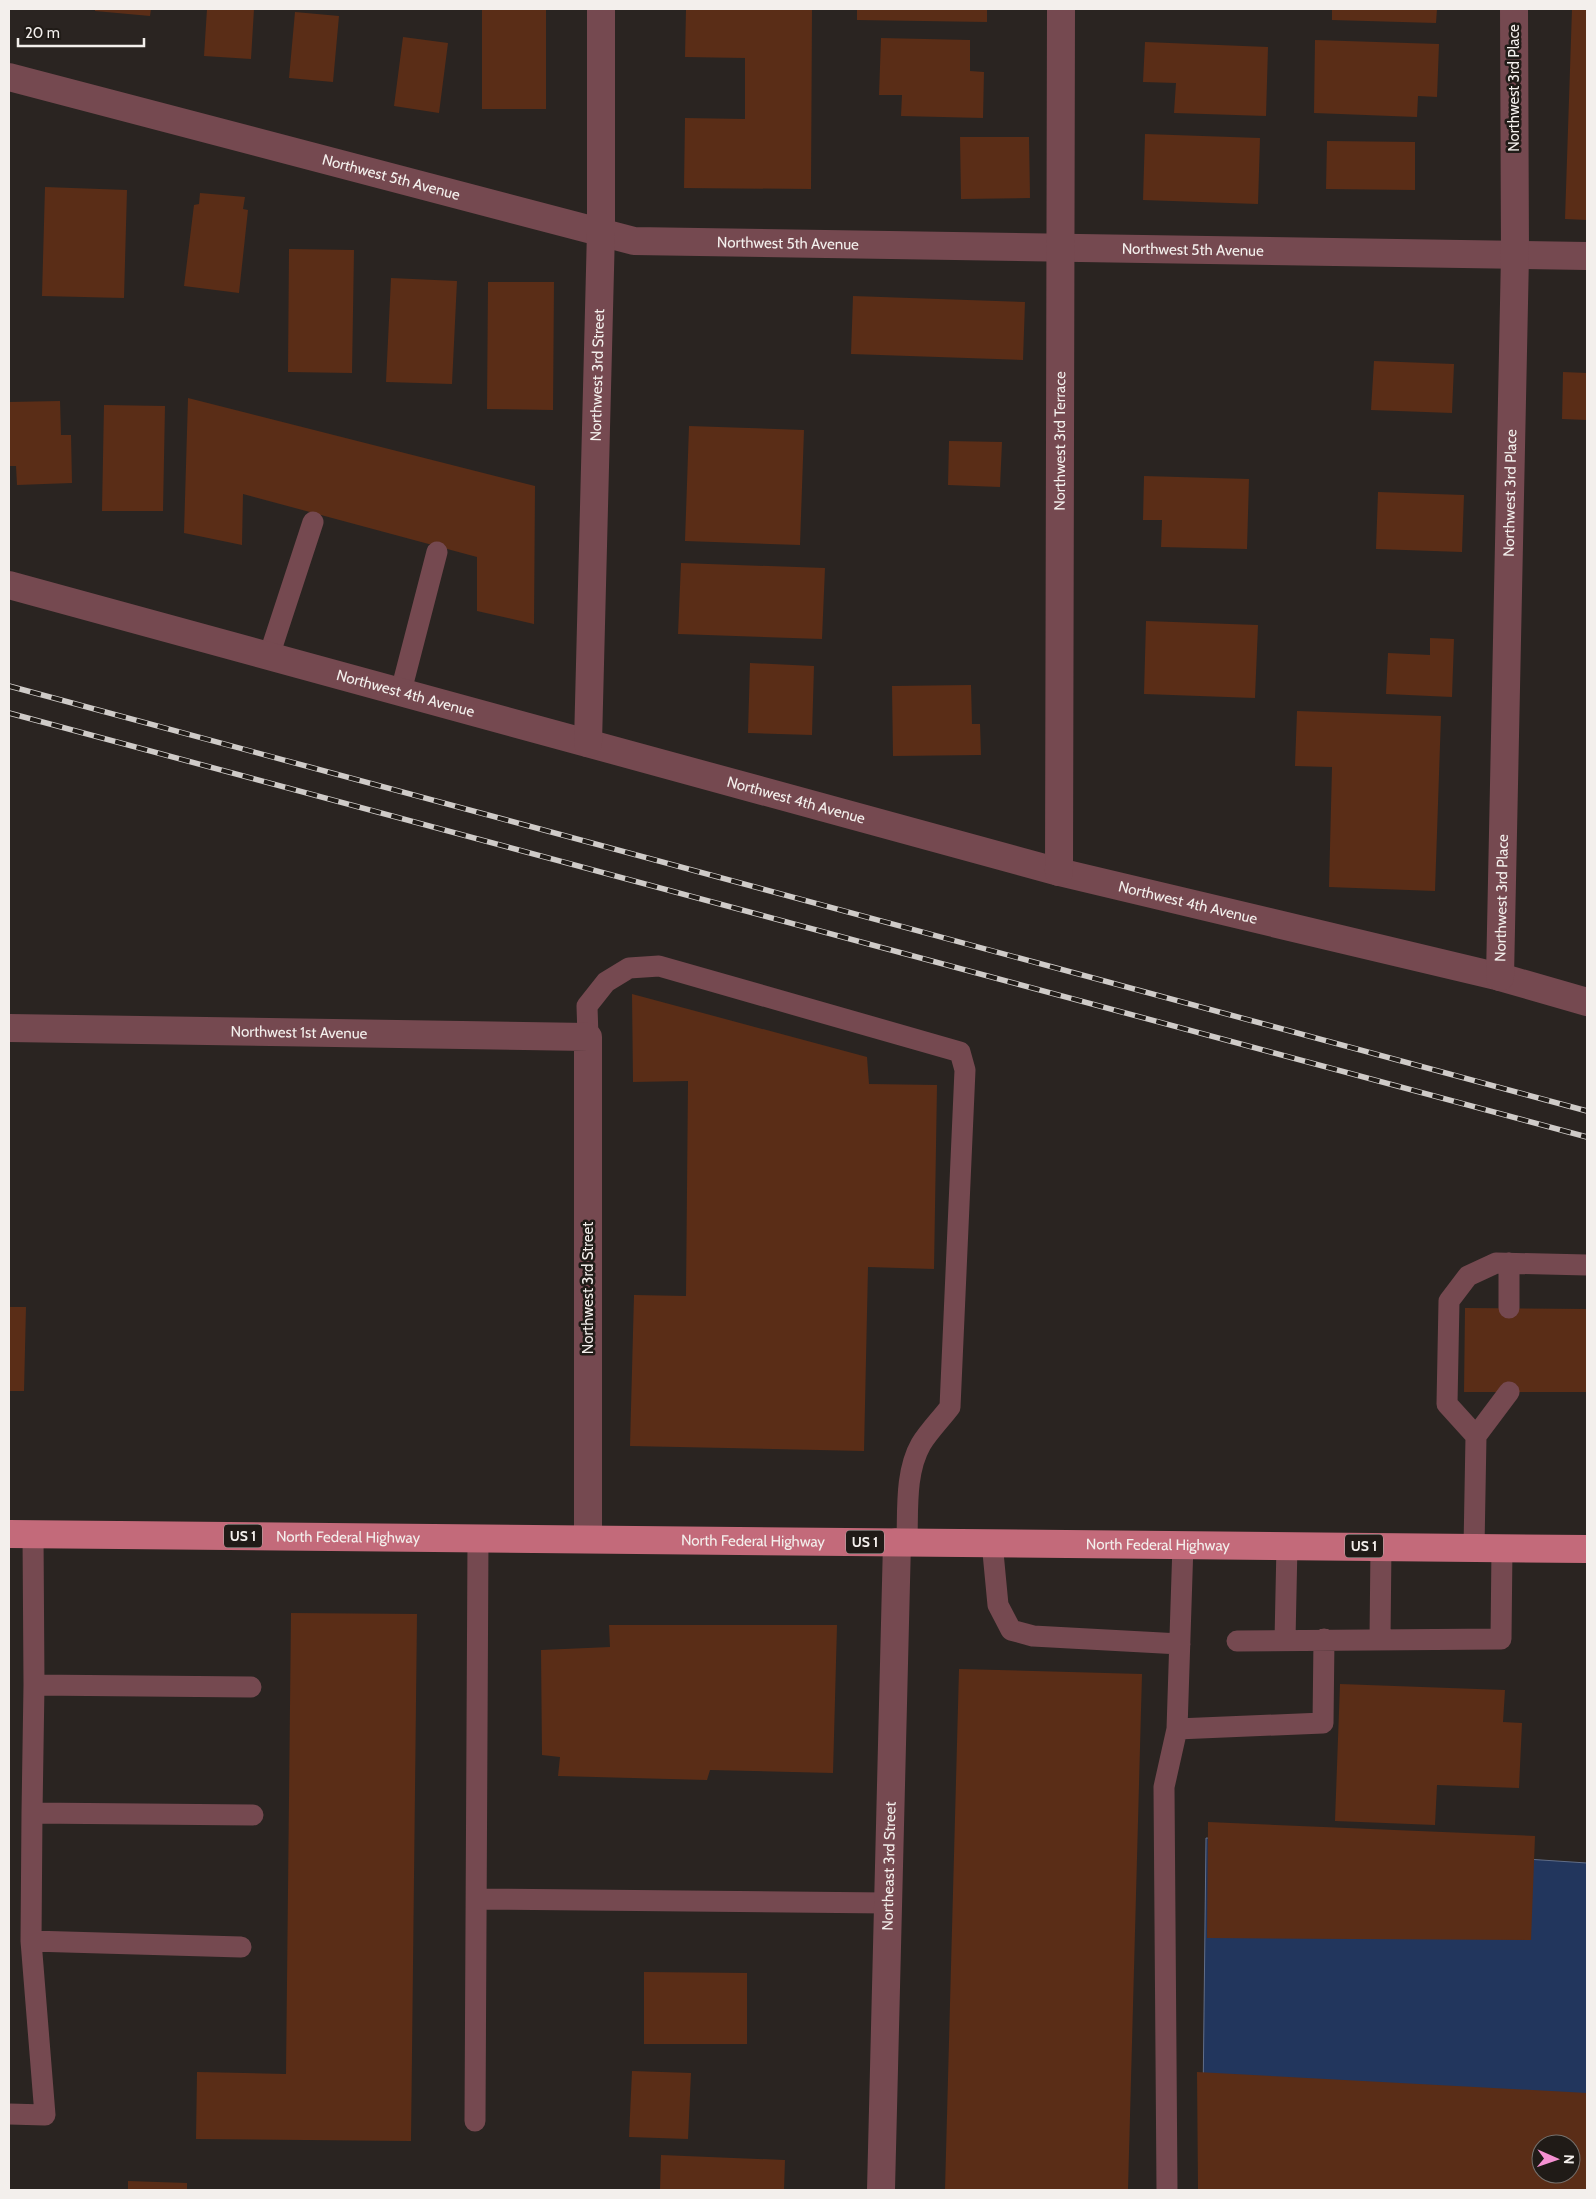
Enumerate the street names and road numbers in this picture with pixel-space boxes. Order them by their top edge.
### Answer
street label: Northwest 3rd Place [1505,24,1523,152]
street label: Northwest 5th Avenue [320,151,462,204]
street label: Northwest 5th Avenue [717,233,859,254]
street label: Northwest 5th Avenue [1122,240,1264,260]
street label: Northwest 3rd Street [587,309,608,442]
street label: Northwest 3rd Terrace [1051,371,1069,511]
street label: Northwest 3rd Place [1500,429,1520,557]
street label: Northwest 4th Avenue [334,666,477,721]
street label: Northwest 4th Avenue [725,773,868,828]
street label: Northwest 3rd Place [1491,834,1512,962]
street label: Northwest 4th Avenue [1117,877,1260,928]
street label: Northwest 1st Avenue [230,1022,368,1043]
street label: Northwest 3rd Street [579,1222,597,1354]
road number: US 1 [224,1524,262,1548]
street label: North Federal Highway [276,1528,421,1547]
road number: US 1 [846,1530,884,1554]
street label: North Federal Highway [681,1531,826,1551]
road number: US 1 [1345,1534,1383,1558]
street label: North Federal Highway [1086,1535,1230,1555]
street label: Northeast 3rd Street [878,1801,900,1931]

